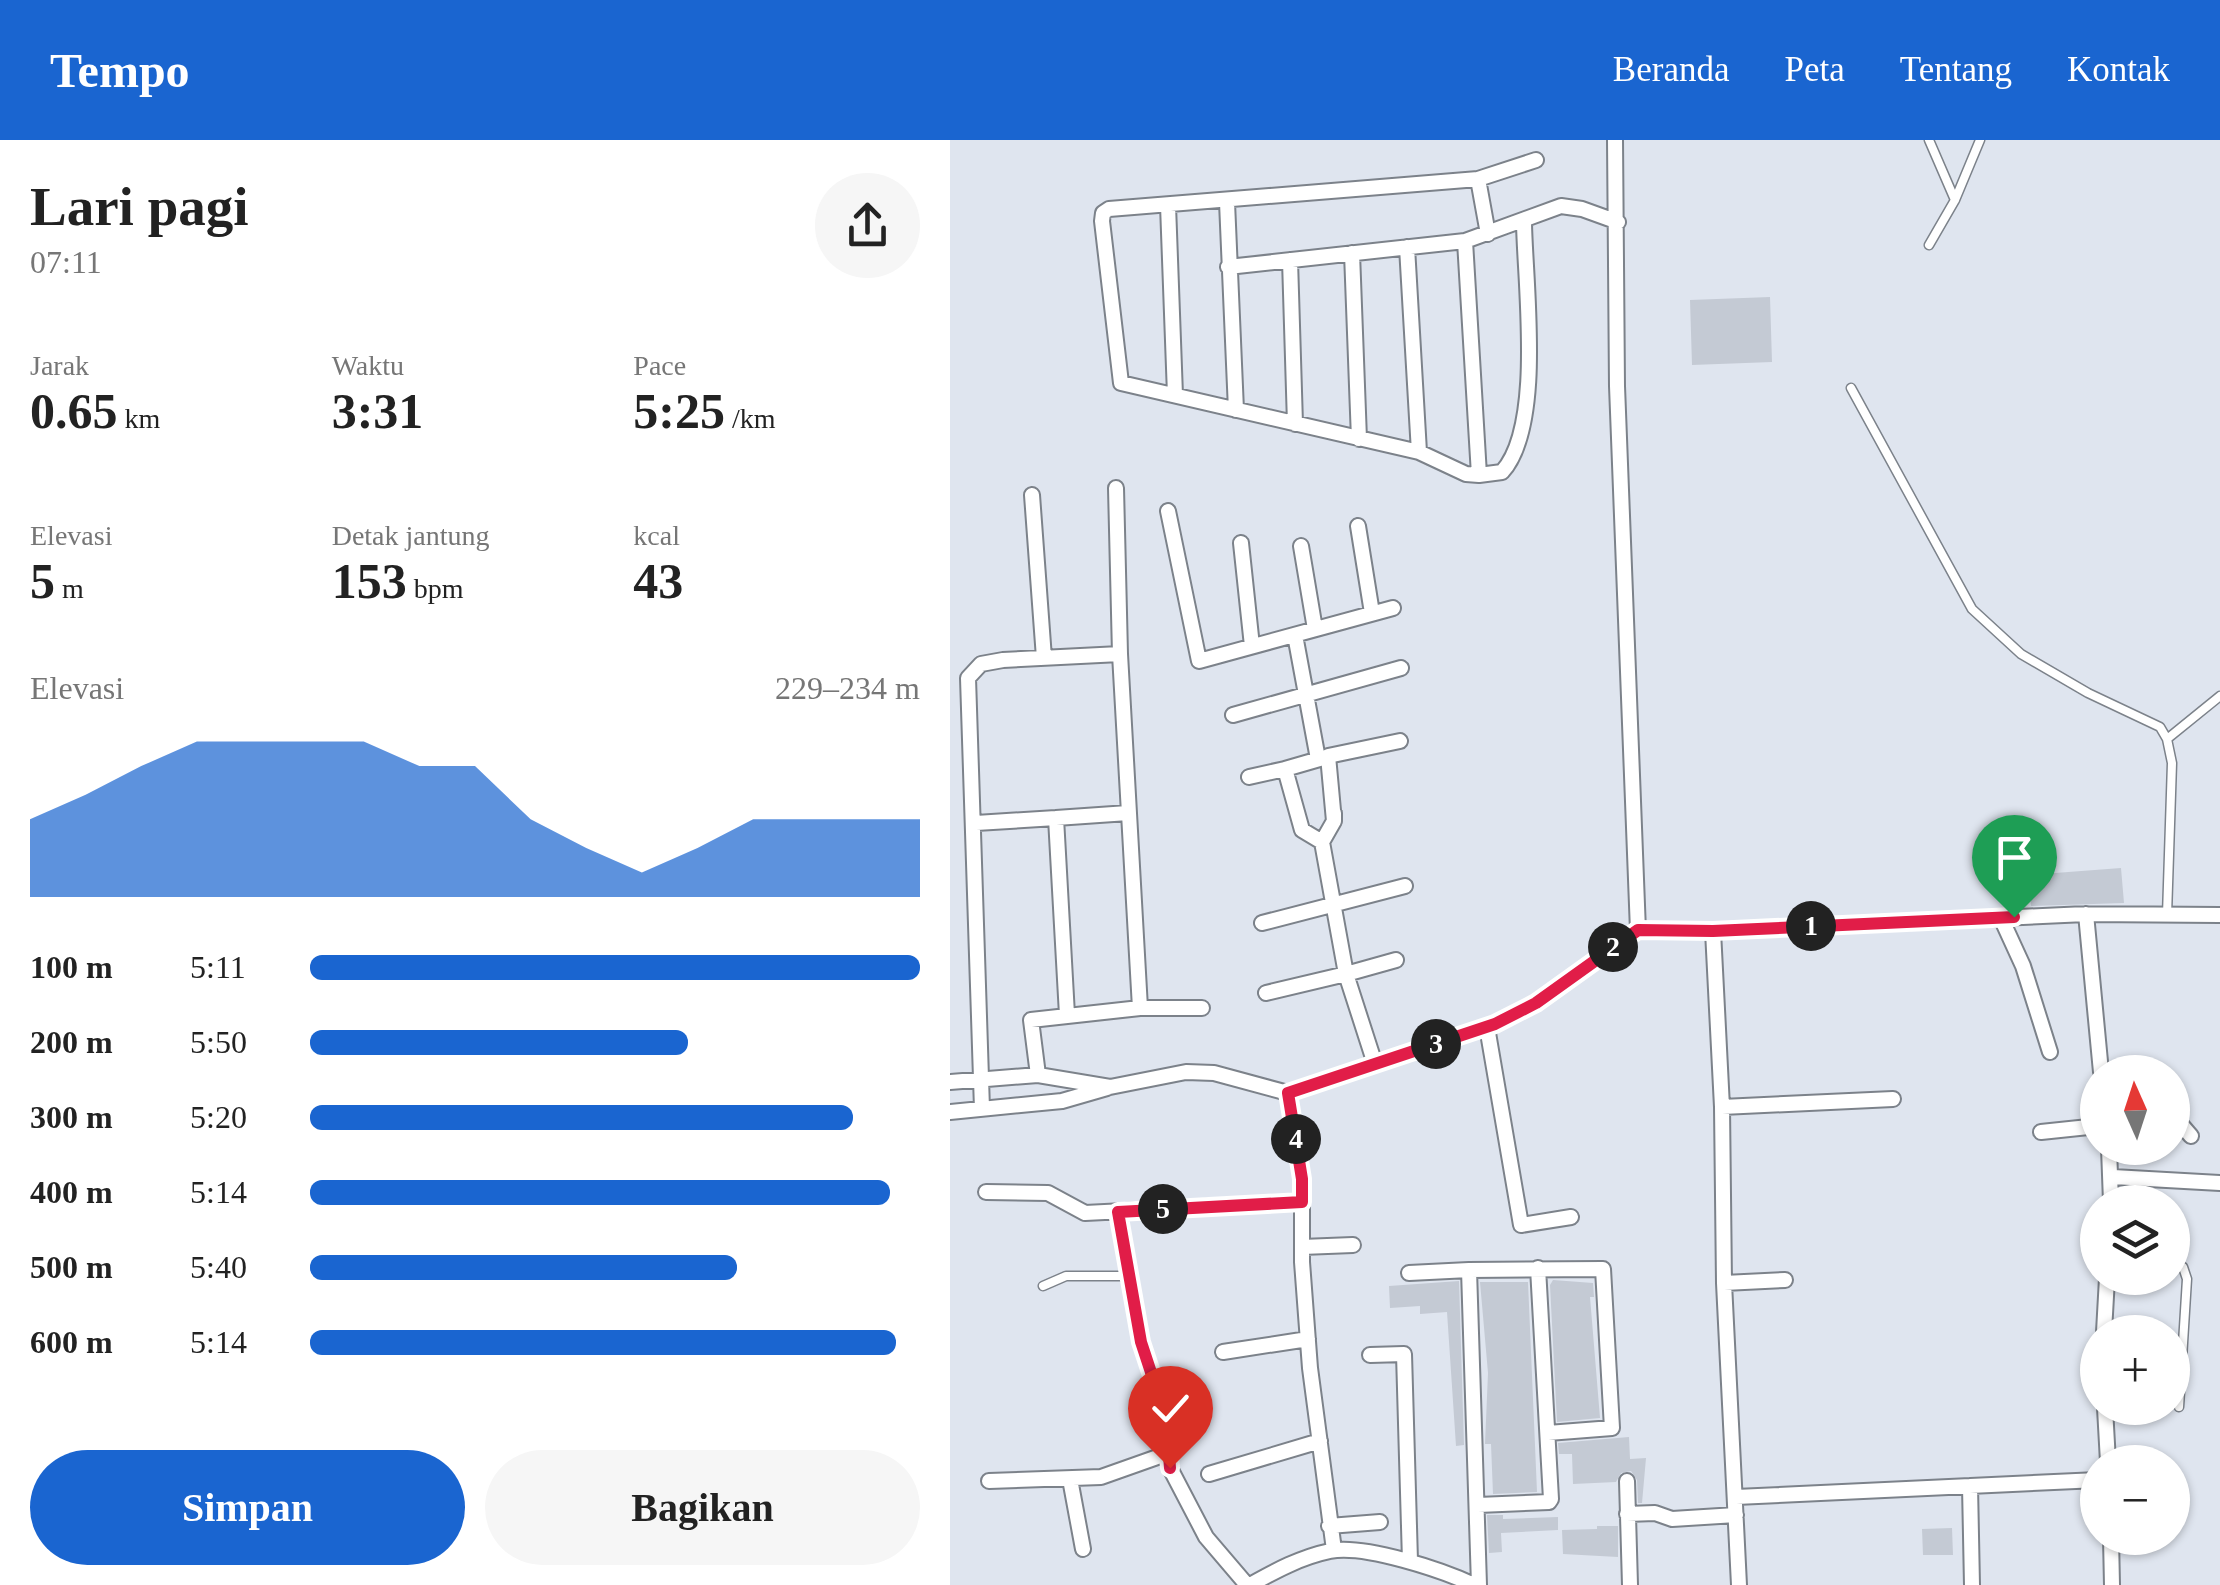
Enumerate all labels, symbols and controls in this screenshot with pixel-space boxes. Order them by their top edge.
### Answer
text: Tempo [50,44,190,97]
text: Beranda [1613,50,1729,89]
text: Peta [1784,50,1845,89]
text: Tentang [1900,50,2012,89]
text: Kontak [2067,50,2170,89]
button: share [815,173,920,278]
text: Lari pagi [30,176,249,237]
text: 07:11 [30,244,102,280]
text: Jarak [30,350,89,381]
text: Waktu [332,350,404,381]
text: Pace [633,350,686,381]
text: 0.65 [30,383,118,439]
text: 3:31 [332,383,423,439]
text: 5:25 [633,383,725,439]
text: km [118,403,160,434]
text: /km [725,403,776,434]
text: Elevasi [30,520,112,551]
text: Detak jantung [332,520,490,551]
text: kcal [633,520,680,551]
text: 5 [30,553,55,609]
text: 153 [332,553,407,609]
text: 43 [633,553,683,609]
text: m [55,573,84,604]
text: bpm [407,573,463,604]
text: Elevasi [30,670,124,706]
text: 229–234 m [775,670,920,706]
pin [1972,815,2057,918]
icon: arrive [1987,830,2042,885]
pin: 1 [1786,901,1836,951]
text: 1 [1804,910,1818,941]
pin: 2 [1588,922,1638,972]
text: 2 [1606,931,1620,962]
text: 100 m [30,949,113,985]
text: 5:11 [190,949,246,985]
pin: 3 [1411,1019,1461,1069]
text: 200 m [30,1024,113,1060]
text: 5:50 [190,1024,247,1060]
text: 3 [1429,1028,1443,1059]
north arrow [2080,1055,2190,1165]
map controls [2080,1055,2190,1555]
text: 300 m [30,1099,113,1135]
text: 5:20 [190,1099,247,1135]
pin: 4 [1271,1114,1321,1164]
text: 4 [1289,1123,1303,1154]
text: 400 m [30,1174,113,1210]
text: 5:14 [190,1174,247,1210]
pin: 5 [1138,1184,1188,1234]
button: layers [2080,1185,2190,1295]
text: 5 [1156,1193,1170,1224]
text: 500 m [30,1249,113,1285]
text: 5:40 [190,1249,247,1285]
button: + [2080,1315,2190,1425]
text: 600 m [30,1324,113,1360]
text: 5:14 [190,1324,247,1360]
pin [1128,1366,1213,1469]
icon: check [1143,1381,1198,1436]
button: − [2080,1445,2190,1555]
button: Simpan [30,1450,465,1565]
button: Bagikan [485,1450,920,1565]

